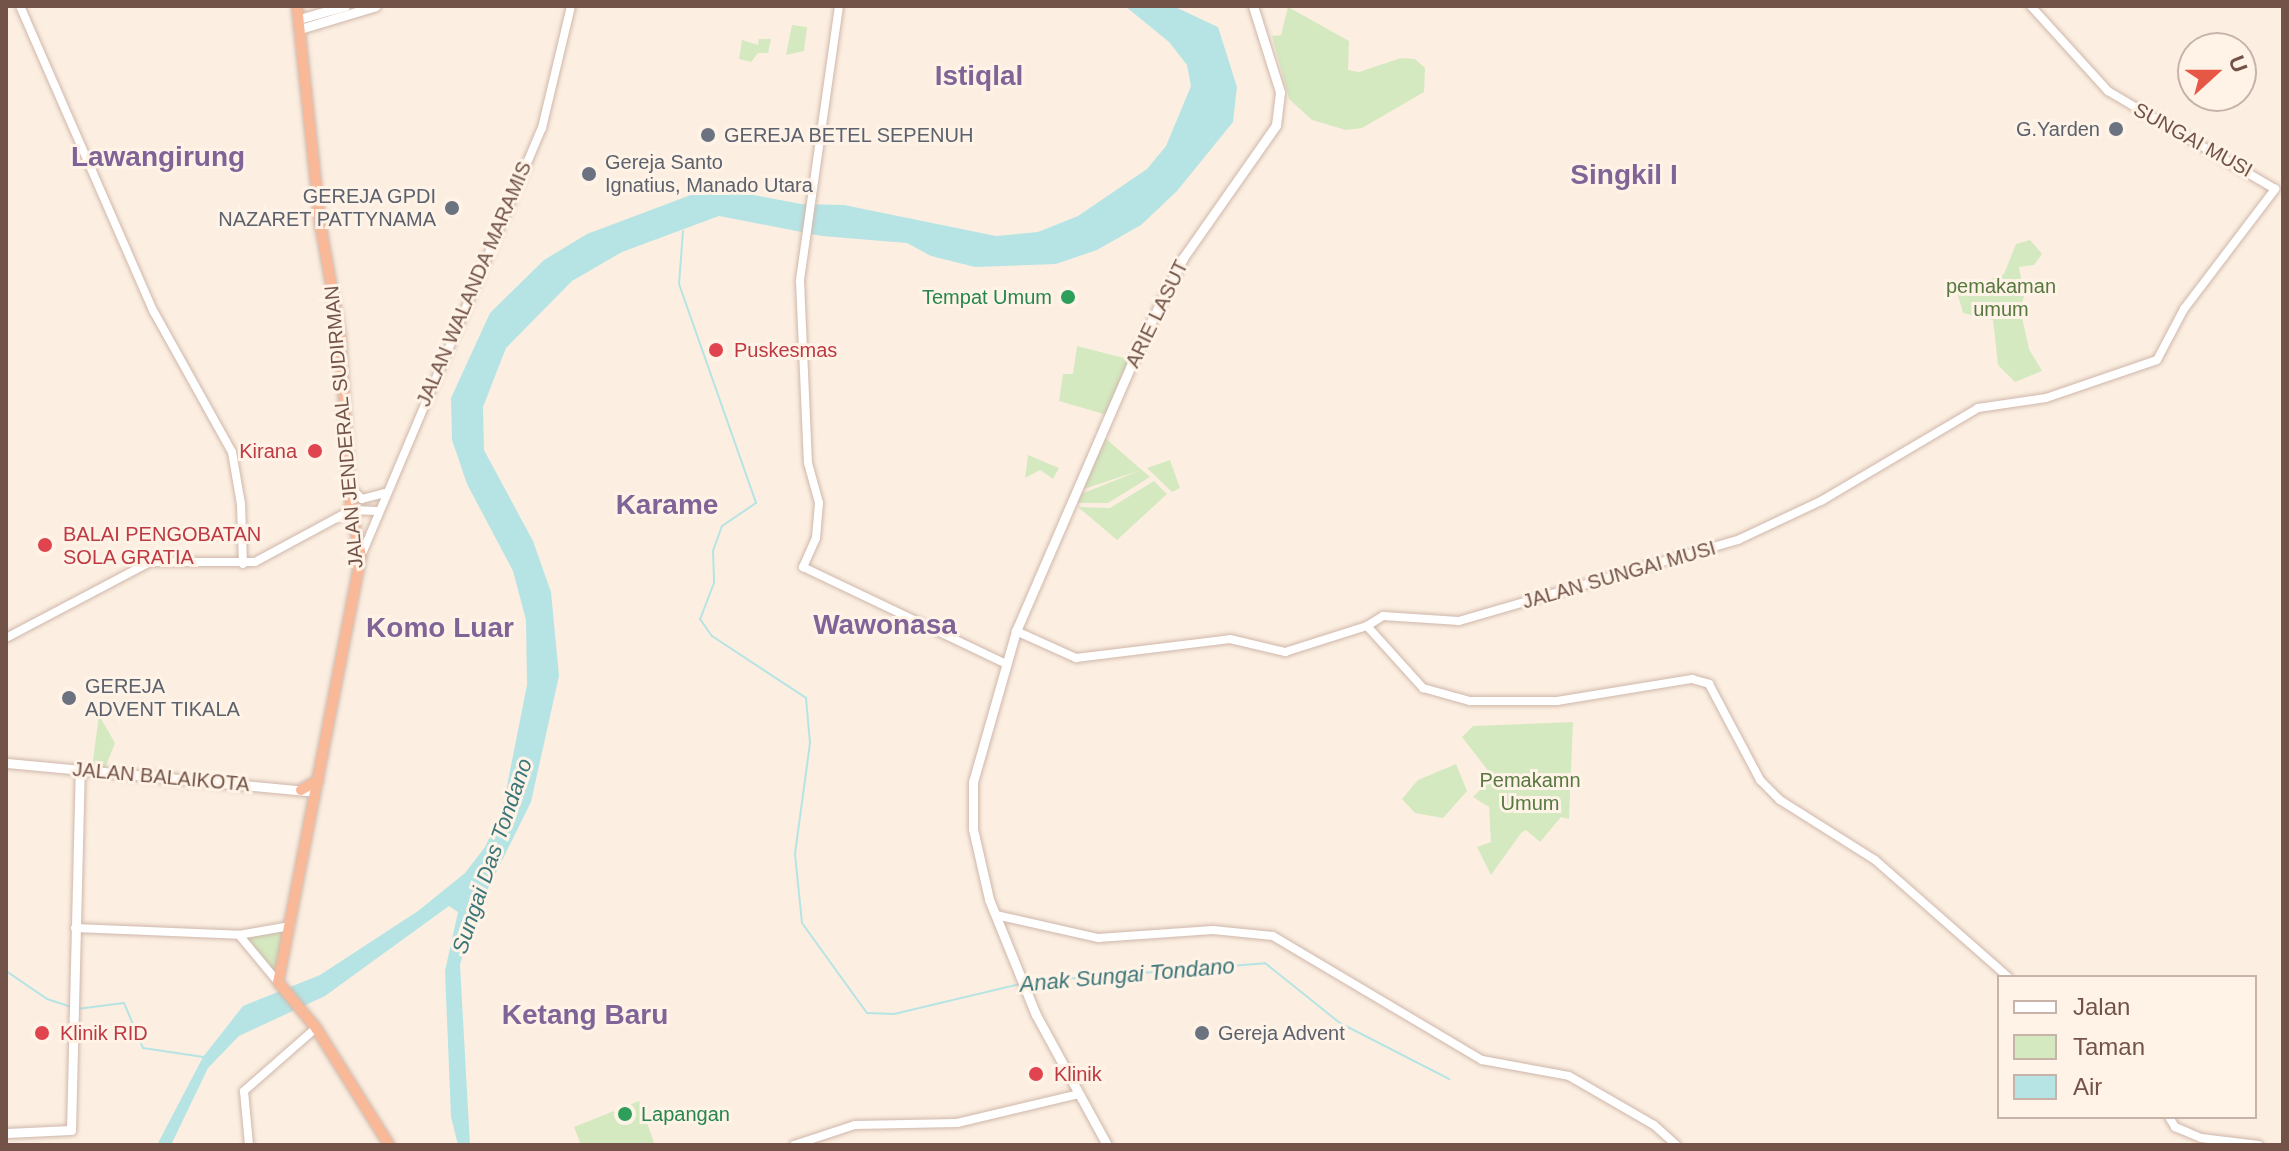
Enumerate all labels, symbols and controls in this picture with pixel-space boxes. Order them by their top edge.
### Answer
north arrow [2177,32,2257,112]
text: U [2223,52,2253,76]
district label: Istiqlal [935,59,1023,93]
street label: SUNGAI MUSI [2129,97,2257,183]
place label: G.Yarden [2016,117,2100,141]
marker: G.Yarden [2107,120,2125,138]
place label: GEREJA BETEL SEPENUH [724,123,975,147]
marker: GEREJA BETEL SEPENUH [699,126,717,144]
district label: Lawangirung [71,140,245,174]
place label: Gereja Santo Ignatius, Manado Utara [605,150,813,197]
street label: JALAN WALANDA MARAMIS [411,157,537,411]
district label: Singkil I [1570,158,1678,192]
marker: Gereja Santo Ignatius, Manado Utara [580,165,598,183]
place label: GEREJA GPDI NAZARET PATTYNAMA [218,184,436,231]
marker: GEREJA GPDI NAZARET PATTYNAMA [443,199,461,217]
street label: ARIE LASUT [1121,256,1193,372]
park label: pemakaman umum [1946,275,2056,322]
street label: JALAN JENDERAL SUDIRMAN [320,284,368,570]
place label: Tempat Umum [922,285,1052,309]
marker: Tempat Umum [1059,288,1077,306]
place label: Puskesmas [734,338,837,362]
marker: Puskesmas [705,339,727,361]
place label: Kirana [239,439,297,463]
marker: Kirana [304,440,326,462]
district label: Karame [616,488,718,522]
place label: BALAI PENGOBATAN SOLA GRATIA [63,522,261,569]
marker: BALAI PENGOBATAN SOLA GRATIA [34,534,56,556]
street label: JALAN SUNGAI MUSI [1520,536,1718,614]
district label: Wawonasa [813,608,957,642]
district label: Komo Luar [366,611,514,645]
place label: GEREJA ADVENT TIKALA [85,674,241,721]
marker: GEREJA ADVENT TIKALA [60,689,78,707]
water label: Sungai Das Tondano [446,755,538,957]
street label: JALAN BALAIKOTA [72,757,250,797]
park label: Pemakamn Umum [1479,768,1581,815]
water label: Anak Sungai Tondano [1018,952,1236,998]
legend [1997,975,2257,1119]
text: Jalan [2073,993,2130,1020]
district label: Ketang Baru [502,998,668,1032]
place label: Klinik RID [60,1021,148,1045]
place label: Gereja Advent [1218,1021,1346,1045]
marker: Klinik RID [31,1022,53,1044]
marker: Gereja Advent [1193,1024,1211,1042]
text: Taman [2073,1033,2145,1060]
place label: Klinik [1054,1062,1102,1086]
marker: Klinik [1025,1063,1047,1085]
text: Air [2073,1073,2102,1100]
place label: Lapangan [641,1102,730,1126]
marker: Lapangan [616,1105,634,1123]

